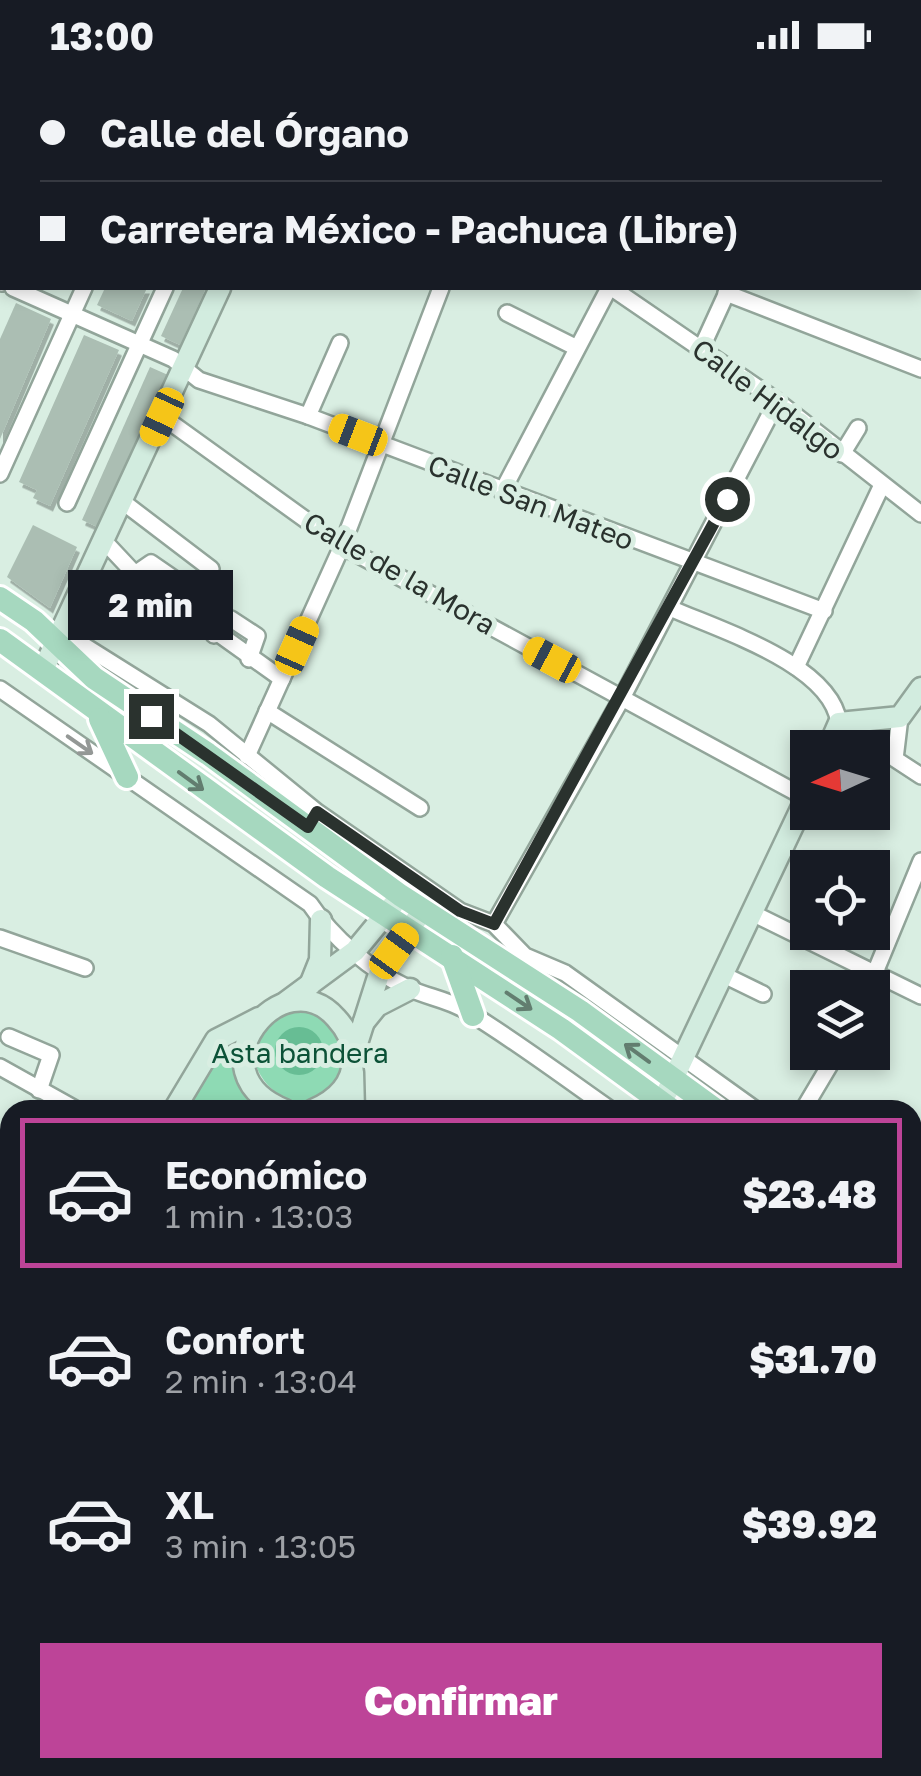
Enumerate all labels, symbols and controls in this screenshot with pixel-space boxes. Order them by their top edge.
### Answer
text: 13:00 [50,13,154,58]
text: Calle del Órgano [100,110,409,155]
text: Carretera México - Pachuca (Libre) [100,206,739,251]
street label: Calle Hidalgo [686,332,850,466]
car [136,383,188,451]
car [325,410,391,460]
street label: Calle San Mateo [424,448,638,556]
route start [705,477,750,522]
street label: Calle de la Mora [299,505,501,641]
callout: 2 min [68,571,234,641]
text: 2 min [108,586,193,624]
car [271,612,323,680]
car [518,633,586,687]
route end [129,694,174,739]
north arrow [790,730,890,830]
map controls [790,730,890,1070]
one-way arrow [66,734,94,755]
one-way arrow [177,770,204,791]
button: locate [790,850,890,950]
car [364,918,424,984]
button: layers [790,970,890,1070]
one-way arrow [504,990,532,1011]
park label: Asta bandera [211,1036,389,1069]
one-way arrow [624,1042,651,1063]
icon: car [45,1148,135,1238]
text: Económico [165,1152,367,1197]
text: $23.48 [742,1171,877,1216]
text: 1 min · 13:03 [165,1197,353,1235]
icon: car [45,1313,135,1403]
text: Confort [165,1317,305,1362]
text: $31.70 [749,1336,877,1381]
text: 2 min · 13:04 [165,1362,357,1400]
icon: car [45,1478,135,1568]
text: XL [165,1482,214,1527]
text: $39.92 [742,1501,877,1546]
text: 3 min · 13:05 [165,1527,356,1565]
button: Confirmar [40,1643,882,1758]

